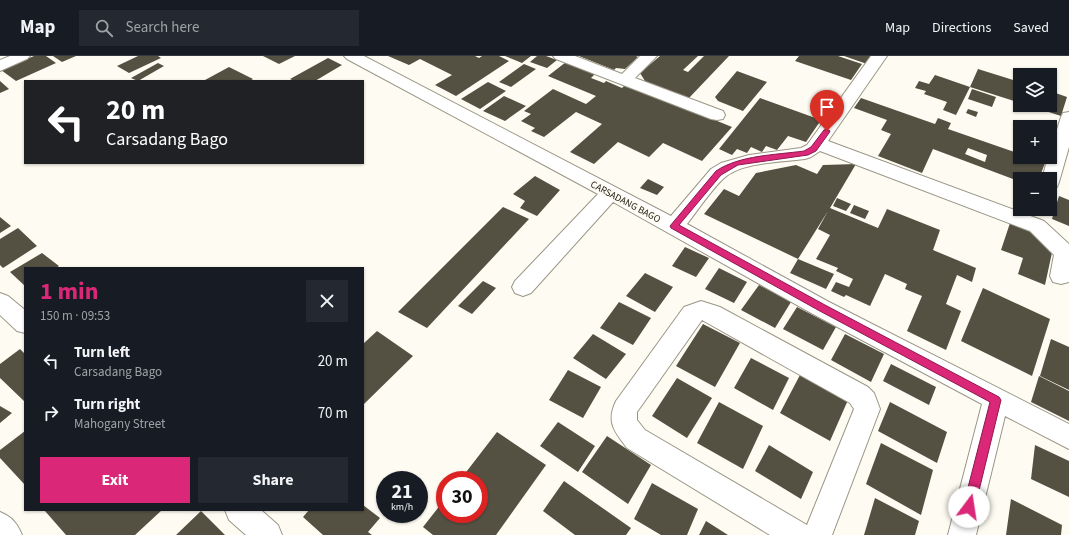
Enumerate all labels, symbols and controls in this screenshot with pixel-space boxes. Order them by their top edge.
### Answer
search box [79,10,359,46]
text: Map [20,14,55,41]
icon: search [93,17,115,39]
text: Search here [125,17,199,38]
text: Map [885,18,910,38]
text: Directions [932,18,991,38]
text: Saved [1013,18,1049,38]
map controls [1013,68,1057,216]
button: layers [1013,68,1057,112]
text: 20 m [106,90,165,130]
pin [810,90,844,131]
icon: left [40,96,92,148]
icon: arrive [816,96,838,118]
button: + [1013,120,1057,164]
text: Carsadang Bago [106,127,228,152]
button: − [1013,172,1057,216]
street label: CARSADANG BAGO [588,177,663,226]
text: 1 min [40,274,98,309]
button: close [306,280,348,322]
text: 150 m · 09:53 [40,307,110,325]
text: Turn left [74,342,130,363]
icon: left [40,350,62,372]
text: 20 m [318,351,348,372]
text: Carsadang Bago [74,363,162,381]
text: Turn right [74,394,140,415]
icon: right [40,402,62,424]
text: 70 m [318,403,348,424]
text: Mahogany Street [74,415,165,433]
button: Exit [40,457,190,503]
button: Share [198,457,348,503]
speed limit sign: 30 [436,471,488,523]
text: 21 [391,478,413,506]
position arrow [948,486,990,528]
text: km/h [391,500,413,514]

